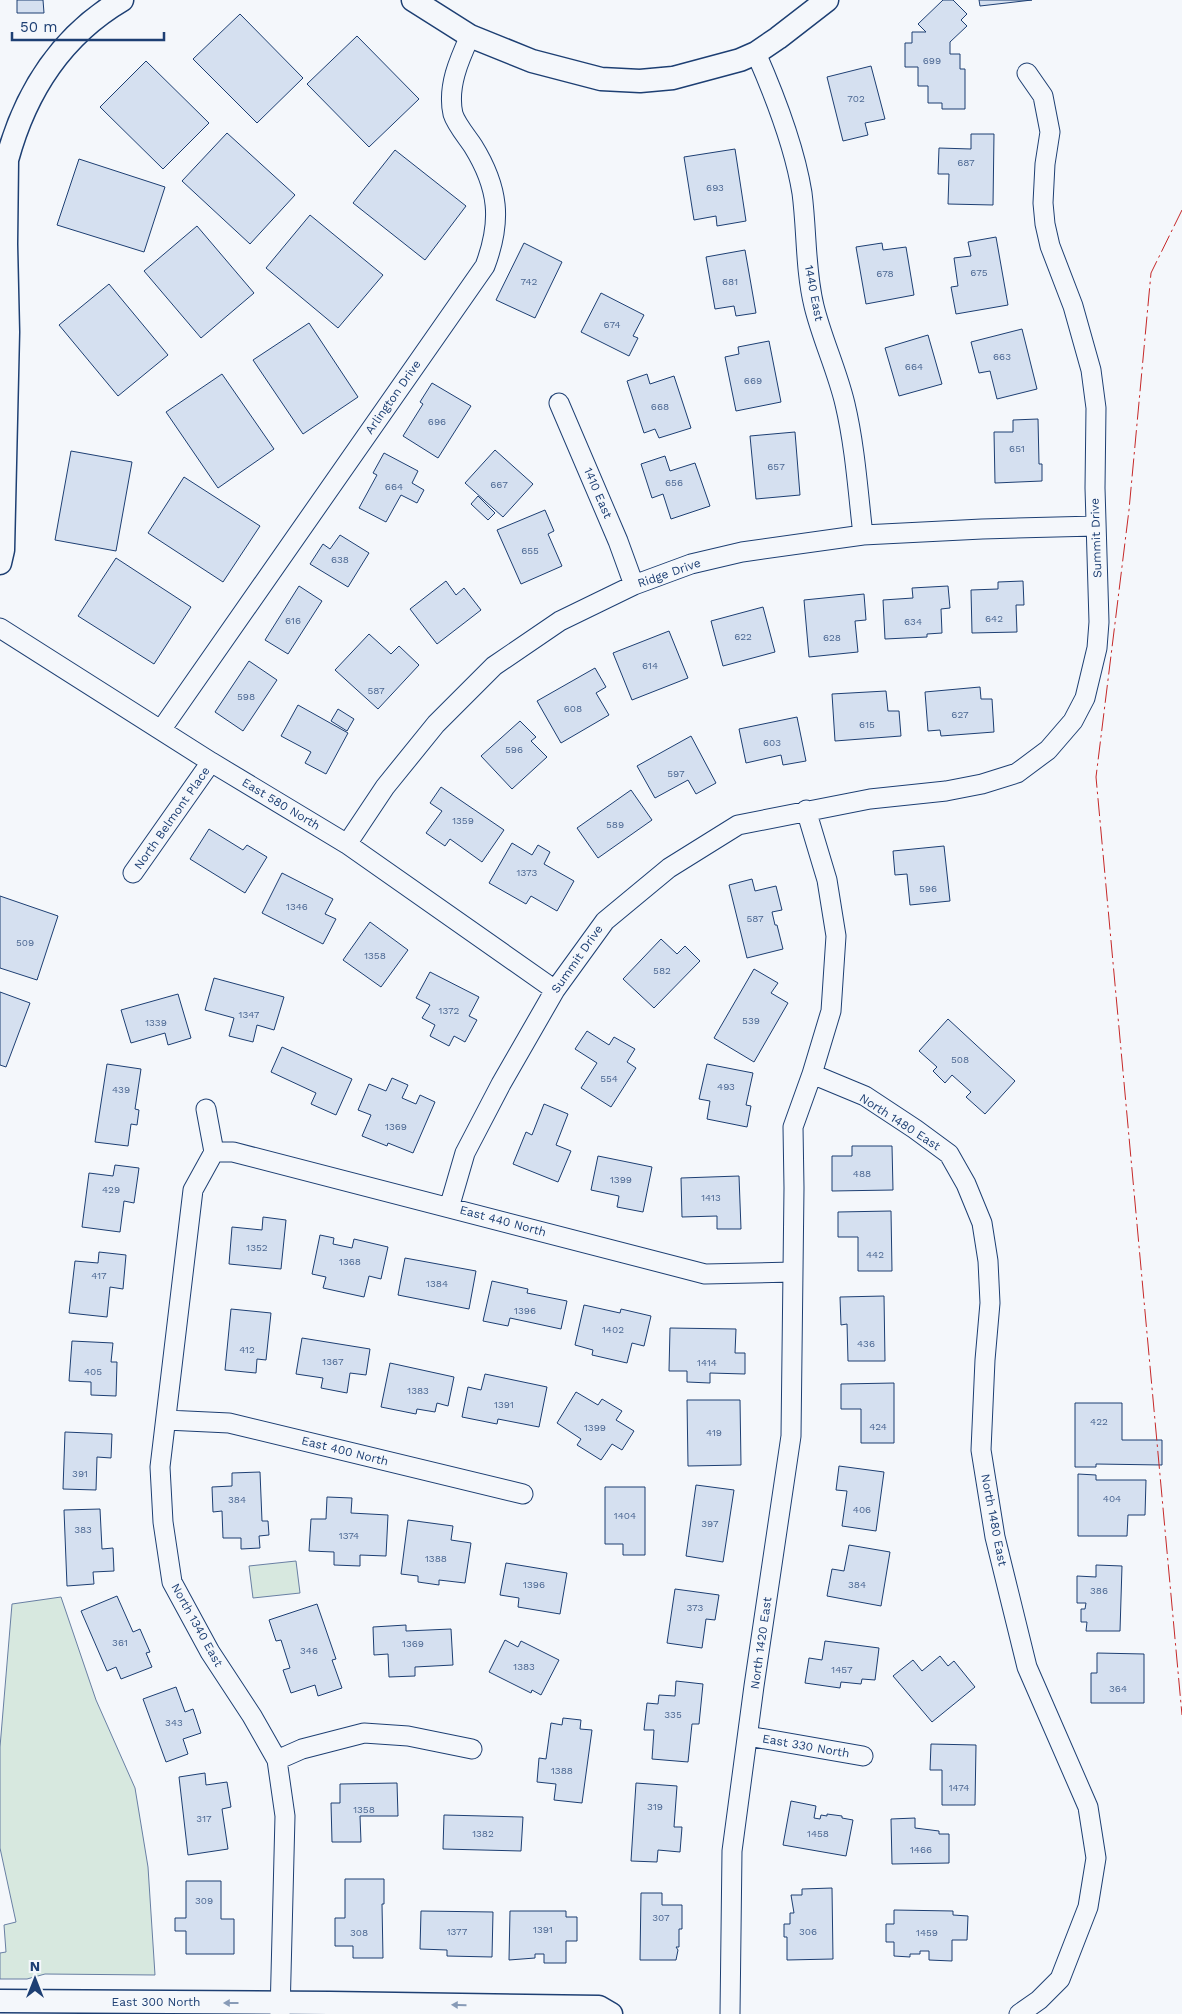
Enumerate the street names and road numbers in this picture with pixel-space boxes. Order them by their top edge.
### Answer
street label: 1440 East [802,264,826,322]
street label: Arlington Drive [362,357,424,437]
street label: 1410 East [581,465,615,521]
street label: Summit Drive [1088,498,1104,578]
street label: Ridge Drive [636,556,702,590]
street label: North Belmont Place [131,764,213,872]
street label: East 580 North [239,775,323,833]
street label: Summit Drive [548,922,606,996]
street label: North 1480 East [857,1091,943,1153]
street label: East 440 North [458,1203,548,1239]
street label: East 400 North [300,1433,390,1469]
street label: North 1480 East [978,1473,1010,1567]
street label: North 1340 East [168,1581,226,1669]
street label: North 1420 East [748,1596,774,1690]
street label: East 330 North [761,1731,851,1761]
street label: East 300 North [112,1995,200,2009]

